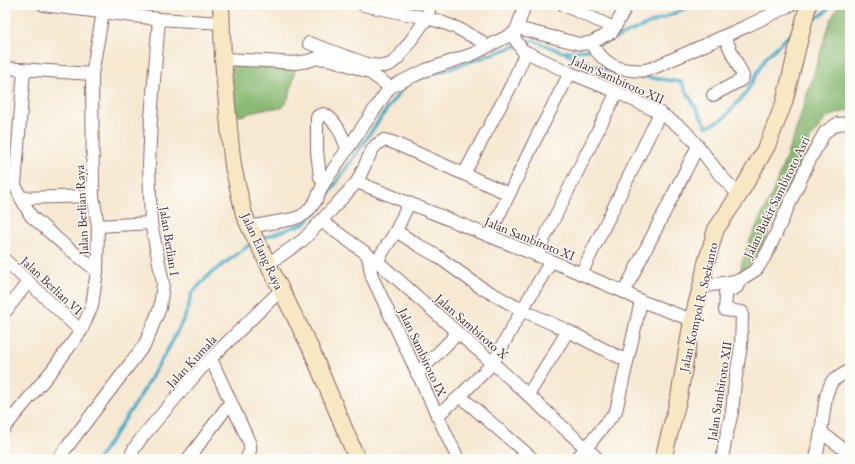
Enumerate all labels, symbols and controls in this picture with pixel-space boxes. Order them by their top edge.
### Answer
street label: Jalan Sambiroto XII [568,51,668,108]
street label: Jalan Bukit Sambiroto Asri [739,133,813,262]
street label: Jalan Berlian Raya [71,164,92,257]
street label: Jalan Berlian I [155,204,183,277]
street label: Jalan Elang Raya [237,209,288,293]
street label: Jalan Sambiroto XI [481,212,578,265]
street label: Jalan Kompol R. Soekanto [675,241,722,375]
street label: Jalan Berlian VI [16,252,87,319]
street label: Jalan Sambiroto X [431,289,512,363]
street label: Jalan Sambiroto IX [394,304,451,400]
street label: Jalan Kumala [162,331,221,392]
street label: Jalan Sambiroto XII [703,340,736,443]

